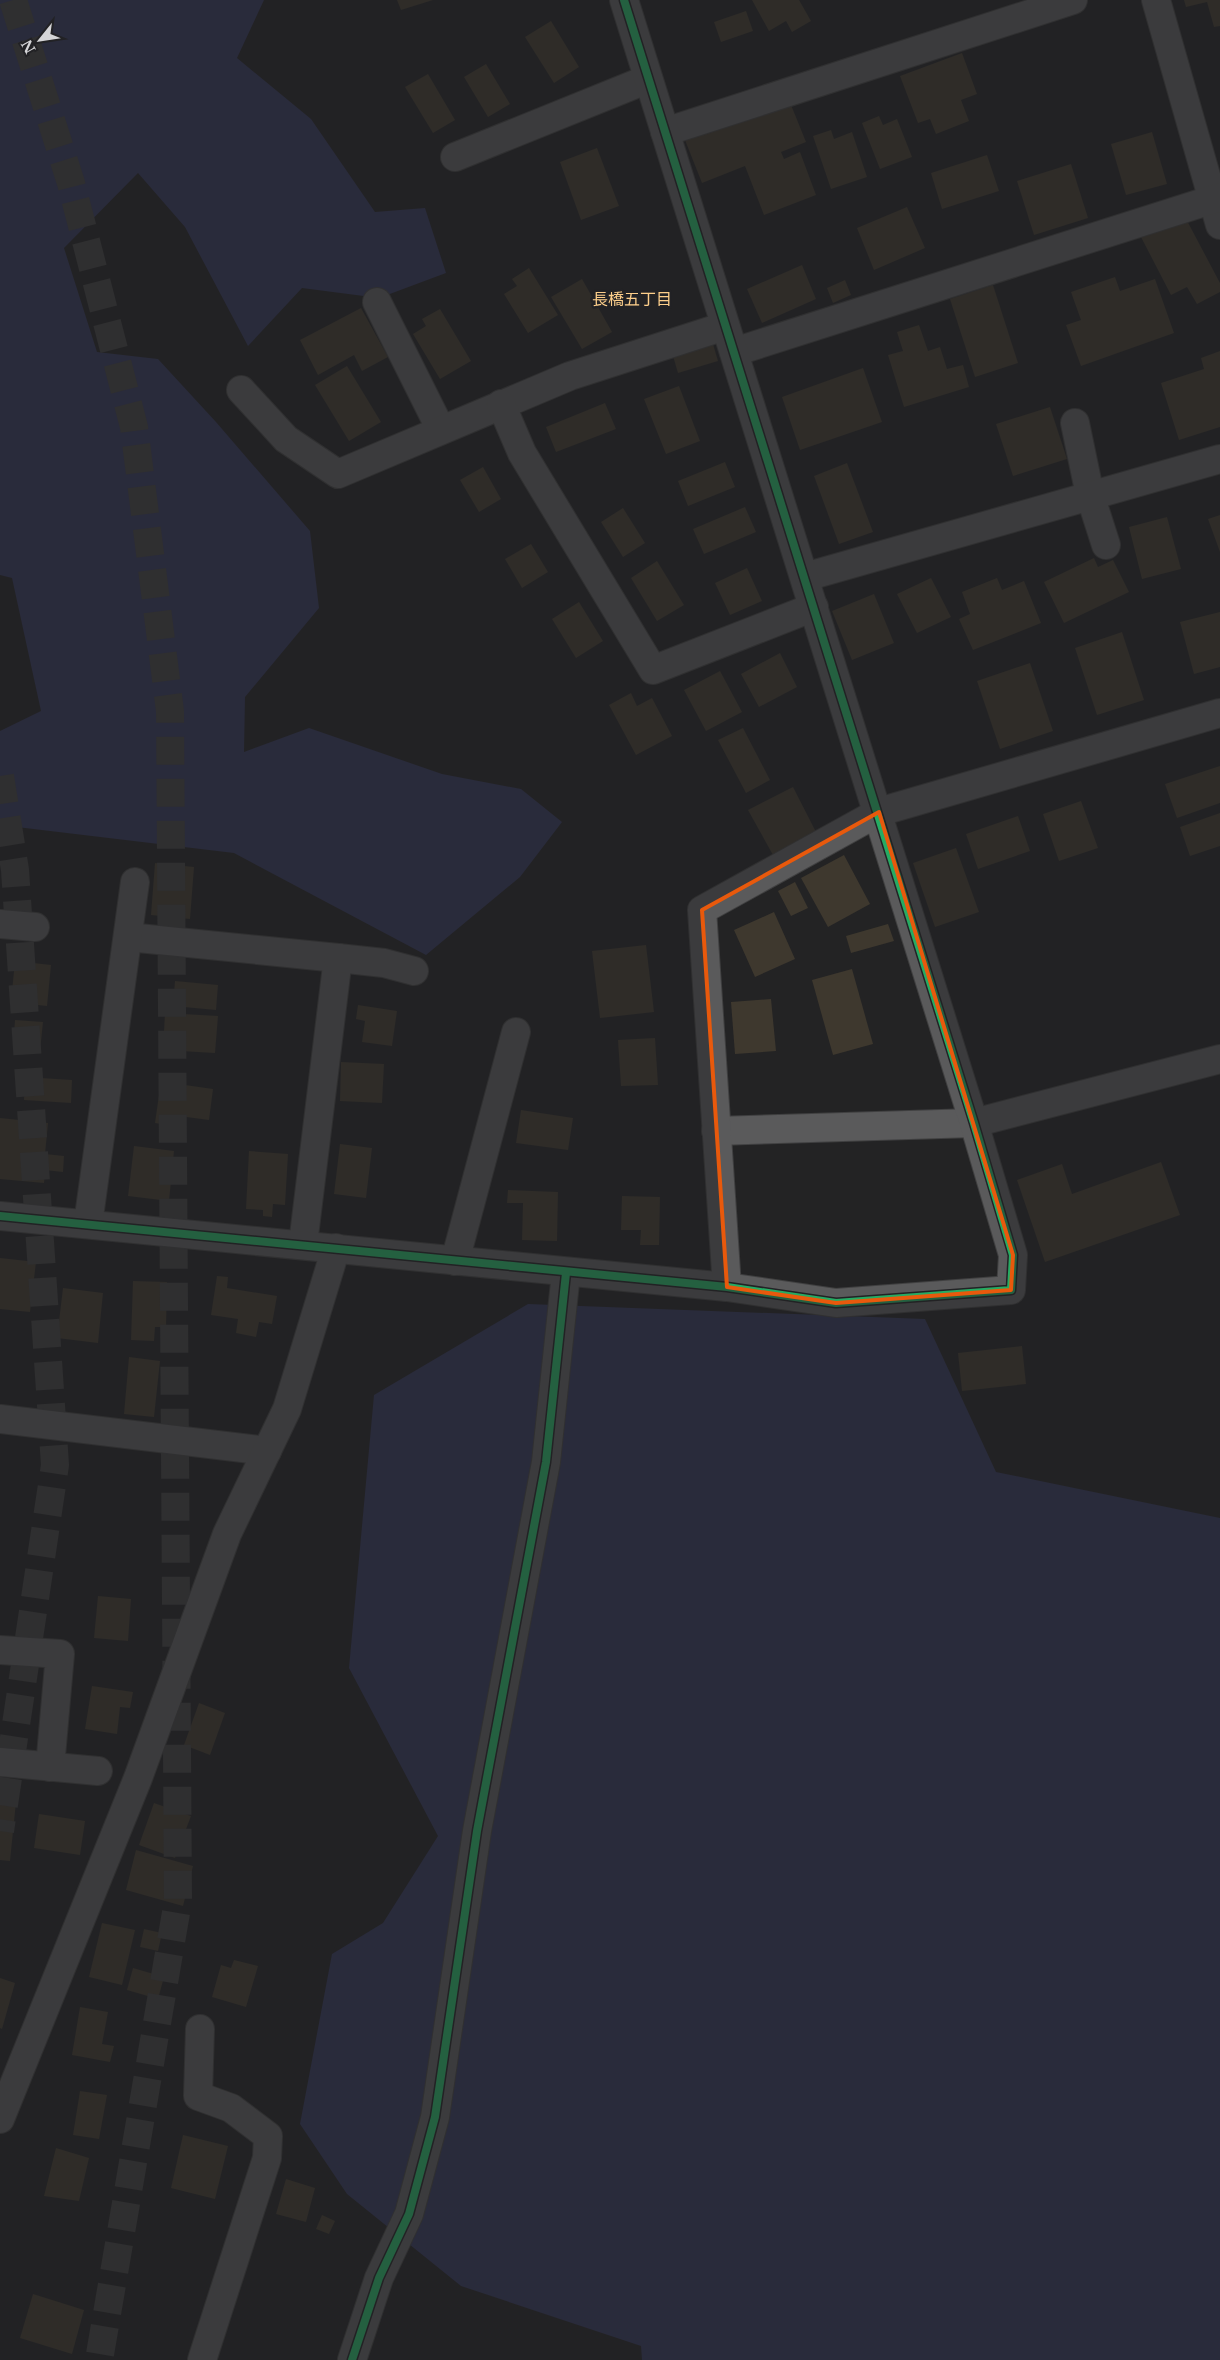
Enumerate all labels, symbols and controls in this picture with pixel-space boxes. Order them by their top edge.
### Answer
north arrow [15,15,65,65]
text: N [18,36,40,57]
district label: 長橋五丁目 [592,289,672,309]

